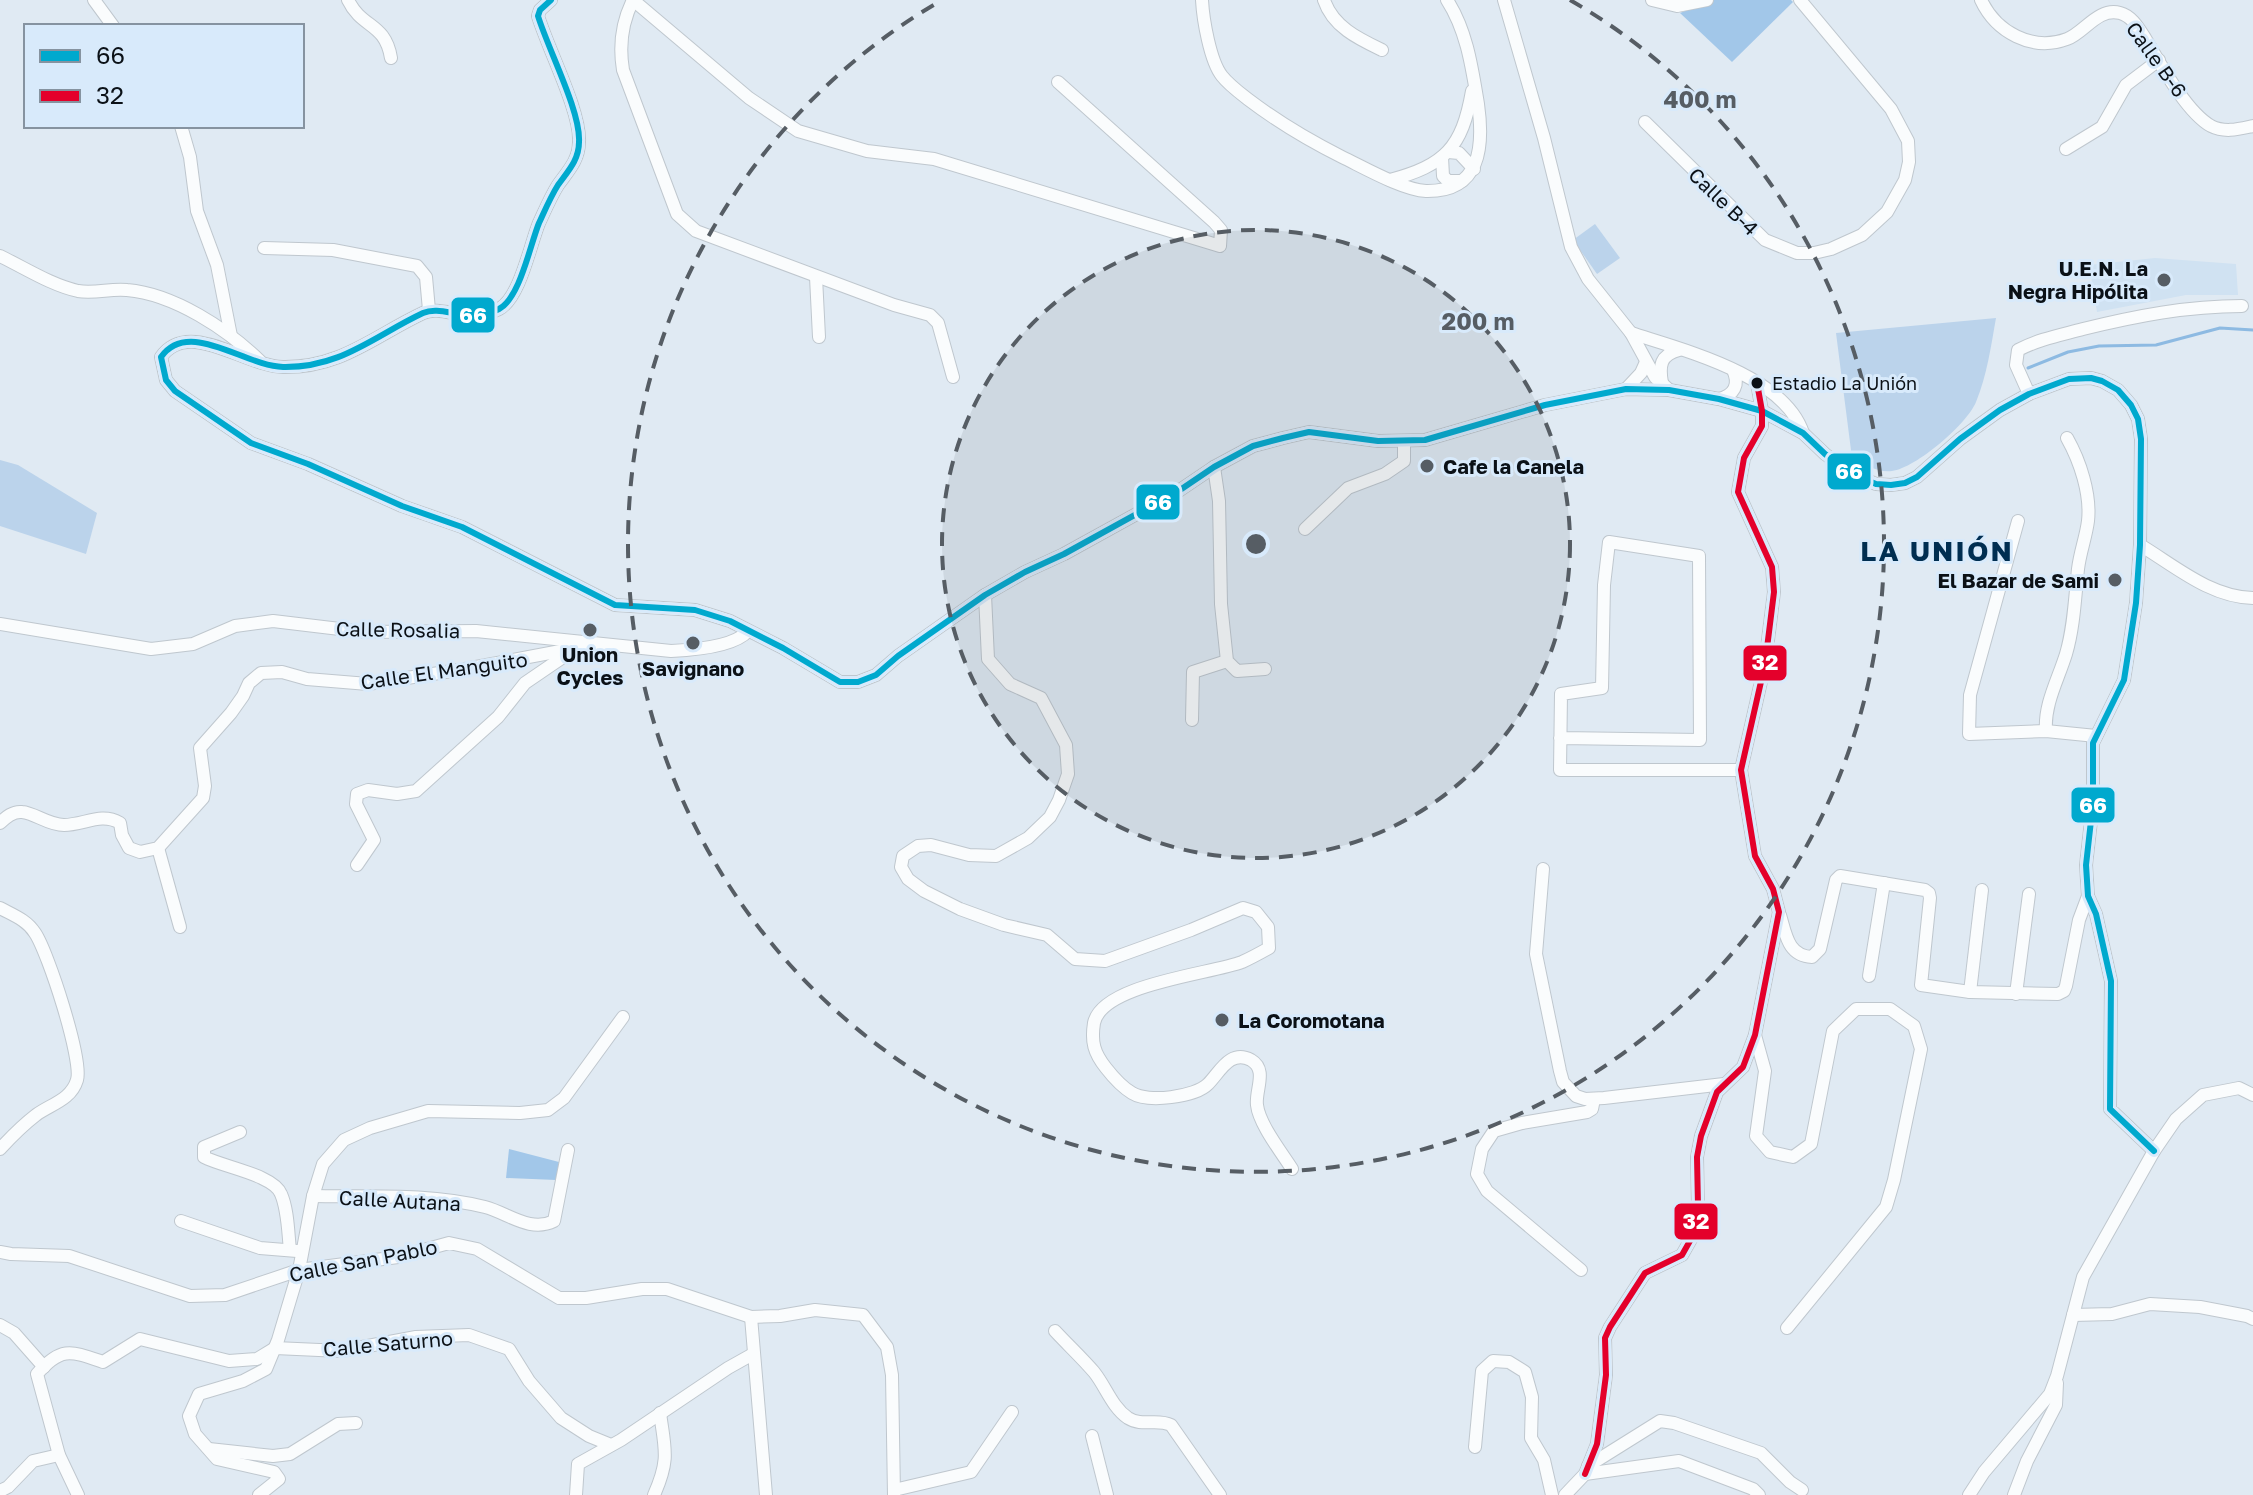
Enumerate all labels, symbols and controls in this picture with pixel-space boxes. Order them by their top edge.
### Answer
street label: Calle B-6 [2122,17,2192,101]
legend [24,24,304,128]
text: 66 [96,40,125,69]
text: 32 [96,80,124,109]
text: 400 m [1663,84,1737,113]
street label: Calle B-4 [1684,162,1764,240]
place label: U.E.N. La Negra Hipólita [2008,256,2148,303]
marker: U.E.N. La Negra Hipólita [2155,271,2173,289]
line badge: 66 [450,296,496,334]
text: 66 [459,301,487,328]
text: 200 m [1442,306,1514,335]
place label: Estadio La Unión [1772,372,1917,394]
marker: Estadio La Unión [1749,375,1765,391]
line badge: 66 [1826,452,1872,491]
place label: Cafe la Canela [1443,454,1584,478]
marker: Cafe la Canela [1418,457,1436,475]
text: 66 [1835,457,1863,484]
line badge: 66 [1135,483,1181,521]
text: 66 [1144,488,1172,515]
centre of rings [1242,530,1270,558]
district label: LA UNIÓN [1860,534,2014,567]
place label: El Bazar de Sami [1937,568,2099,592]
marker: El Bazar de Sami [2106,571,2124,589]
street label: Calle Rosalia [336,616,460,642]
marker: Union Cycles [581,621,599,639]
marker: Savignano [684,634,702,652]
place label: Union Cycles [557,642,623,689]
line badge: 32 [1742,644,1788,682]
street label: Calle El Manguito [359,646,529,694]
text: 32 [1752,648,1778,675]
place label: Savignano [642,656,744,680]
line badge: 66 [2070,786,2116,824]
text: 66 [2079,791,2107,818]
place label: La Coromotana [1238,1008,1385,1032]
marker: La Coromotana [1213,1011,1231,1029]
street label: Calle Autana [338,1185,462,1215]
line badge: 32 [1673,1202,1719,1241]
text: 32 [1683,1207,1709,1234]
street label: Calle San Pablo [287,1234,439,1286]
street label: Calle Saturno [322,1325,454,1361]

